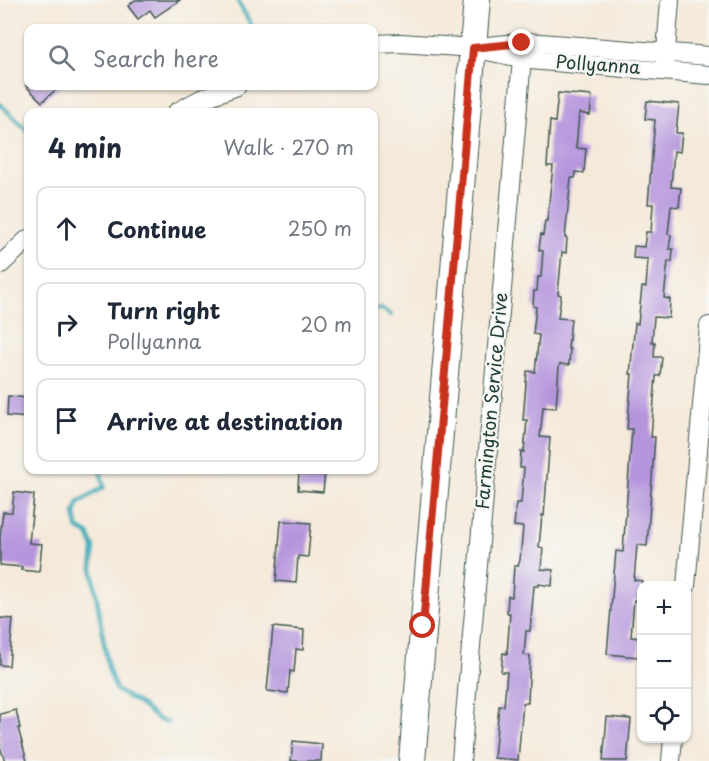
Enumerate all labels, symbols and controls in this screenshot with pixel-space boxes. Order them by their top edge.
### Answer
search box [24,24,378,90]
route end [508,29,534,55]
icon: search [45,41,78,74]
text: Search here [93,41,219,74]
street label: Pollyanna [555,47,642,80]
text: 4 min [48,128,122,167]
text: Walk · 270 m [223,132,354,162]
icon: ahead [50,212,83,245]
text: Continue [107,212,206,245]
text: 250 m [288,213,352,243]
street label: Farmington Service Drive [468,291,513,510]
text: Turn right [107,293,220,326]
icon: right [50,308,83,341]
text: 20 m [300,309,352,339]
text: Pollyanna [107,326,201,356]
icon: arrive [50,404,83,437]
text: Arrive at destination [107,404,343,437]
map controls [637,581,691,743]
button: + [637,581,691,635]
route start [409,612,435,638]
button: − [637,635,691,689]
button: locate [637,689,691,743]

